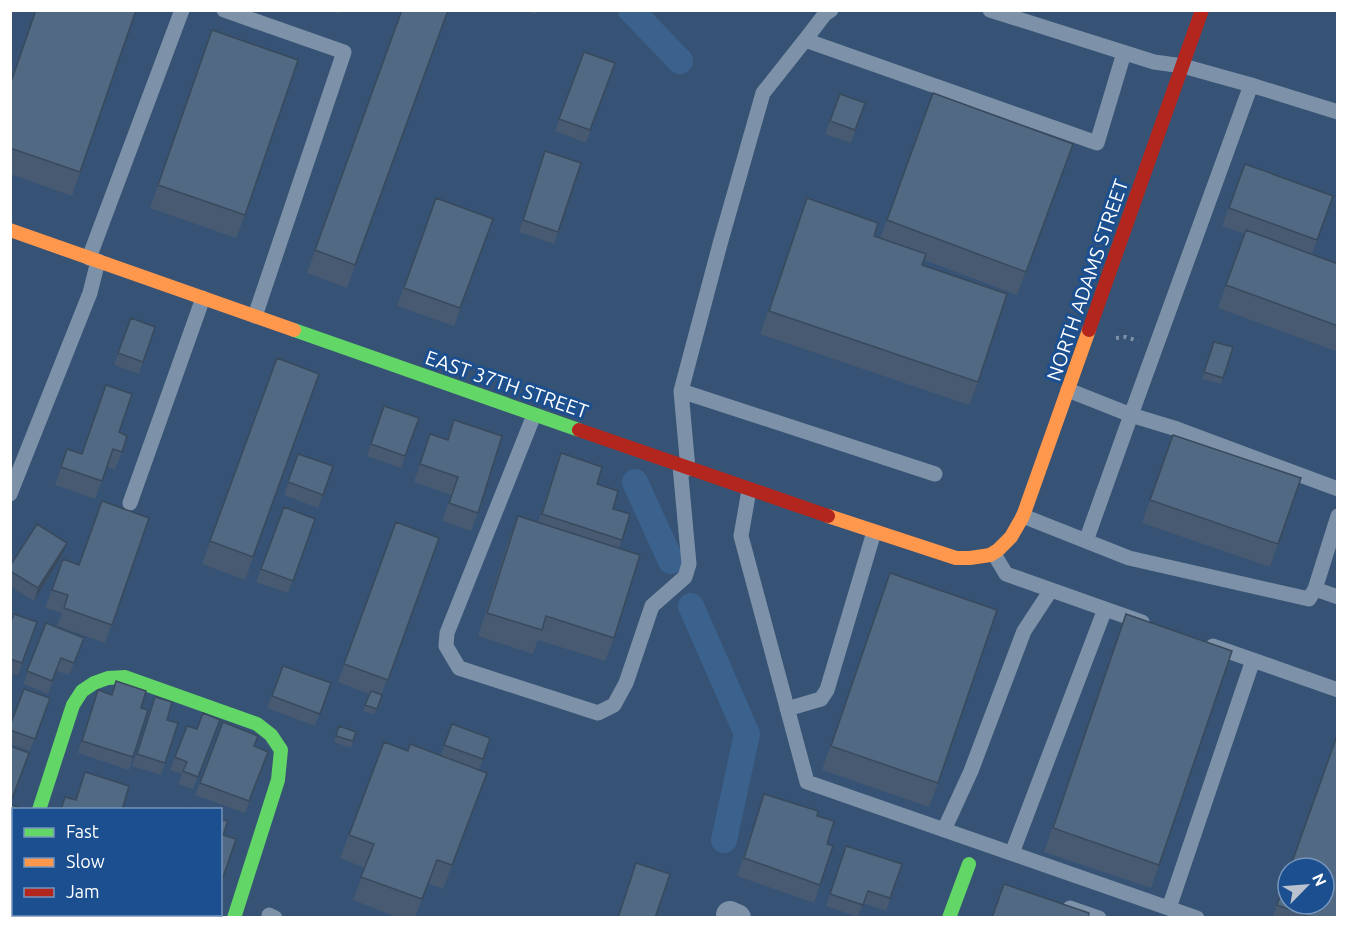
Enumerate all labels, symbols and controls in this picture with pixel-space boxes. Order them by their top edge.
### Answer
street label: NORTH ADAMS STREET [1042,176,1132,384]
street label: EAST 37TH STREET [423,345,591,423]
legend [12,808,222,916]
text: Fast [66,821,99,841]
text: Slow [66,851,105,871]
north arrow [1276,856,1336,916]
text: N [1309,870,1330,889]
text: Jam [66,881,100,901]

